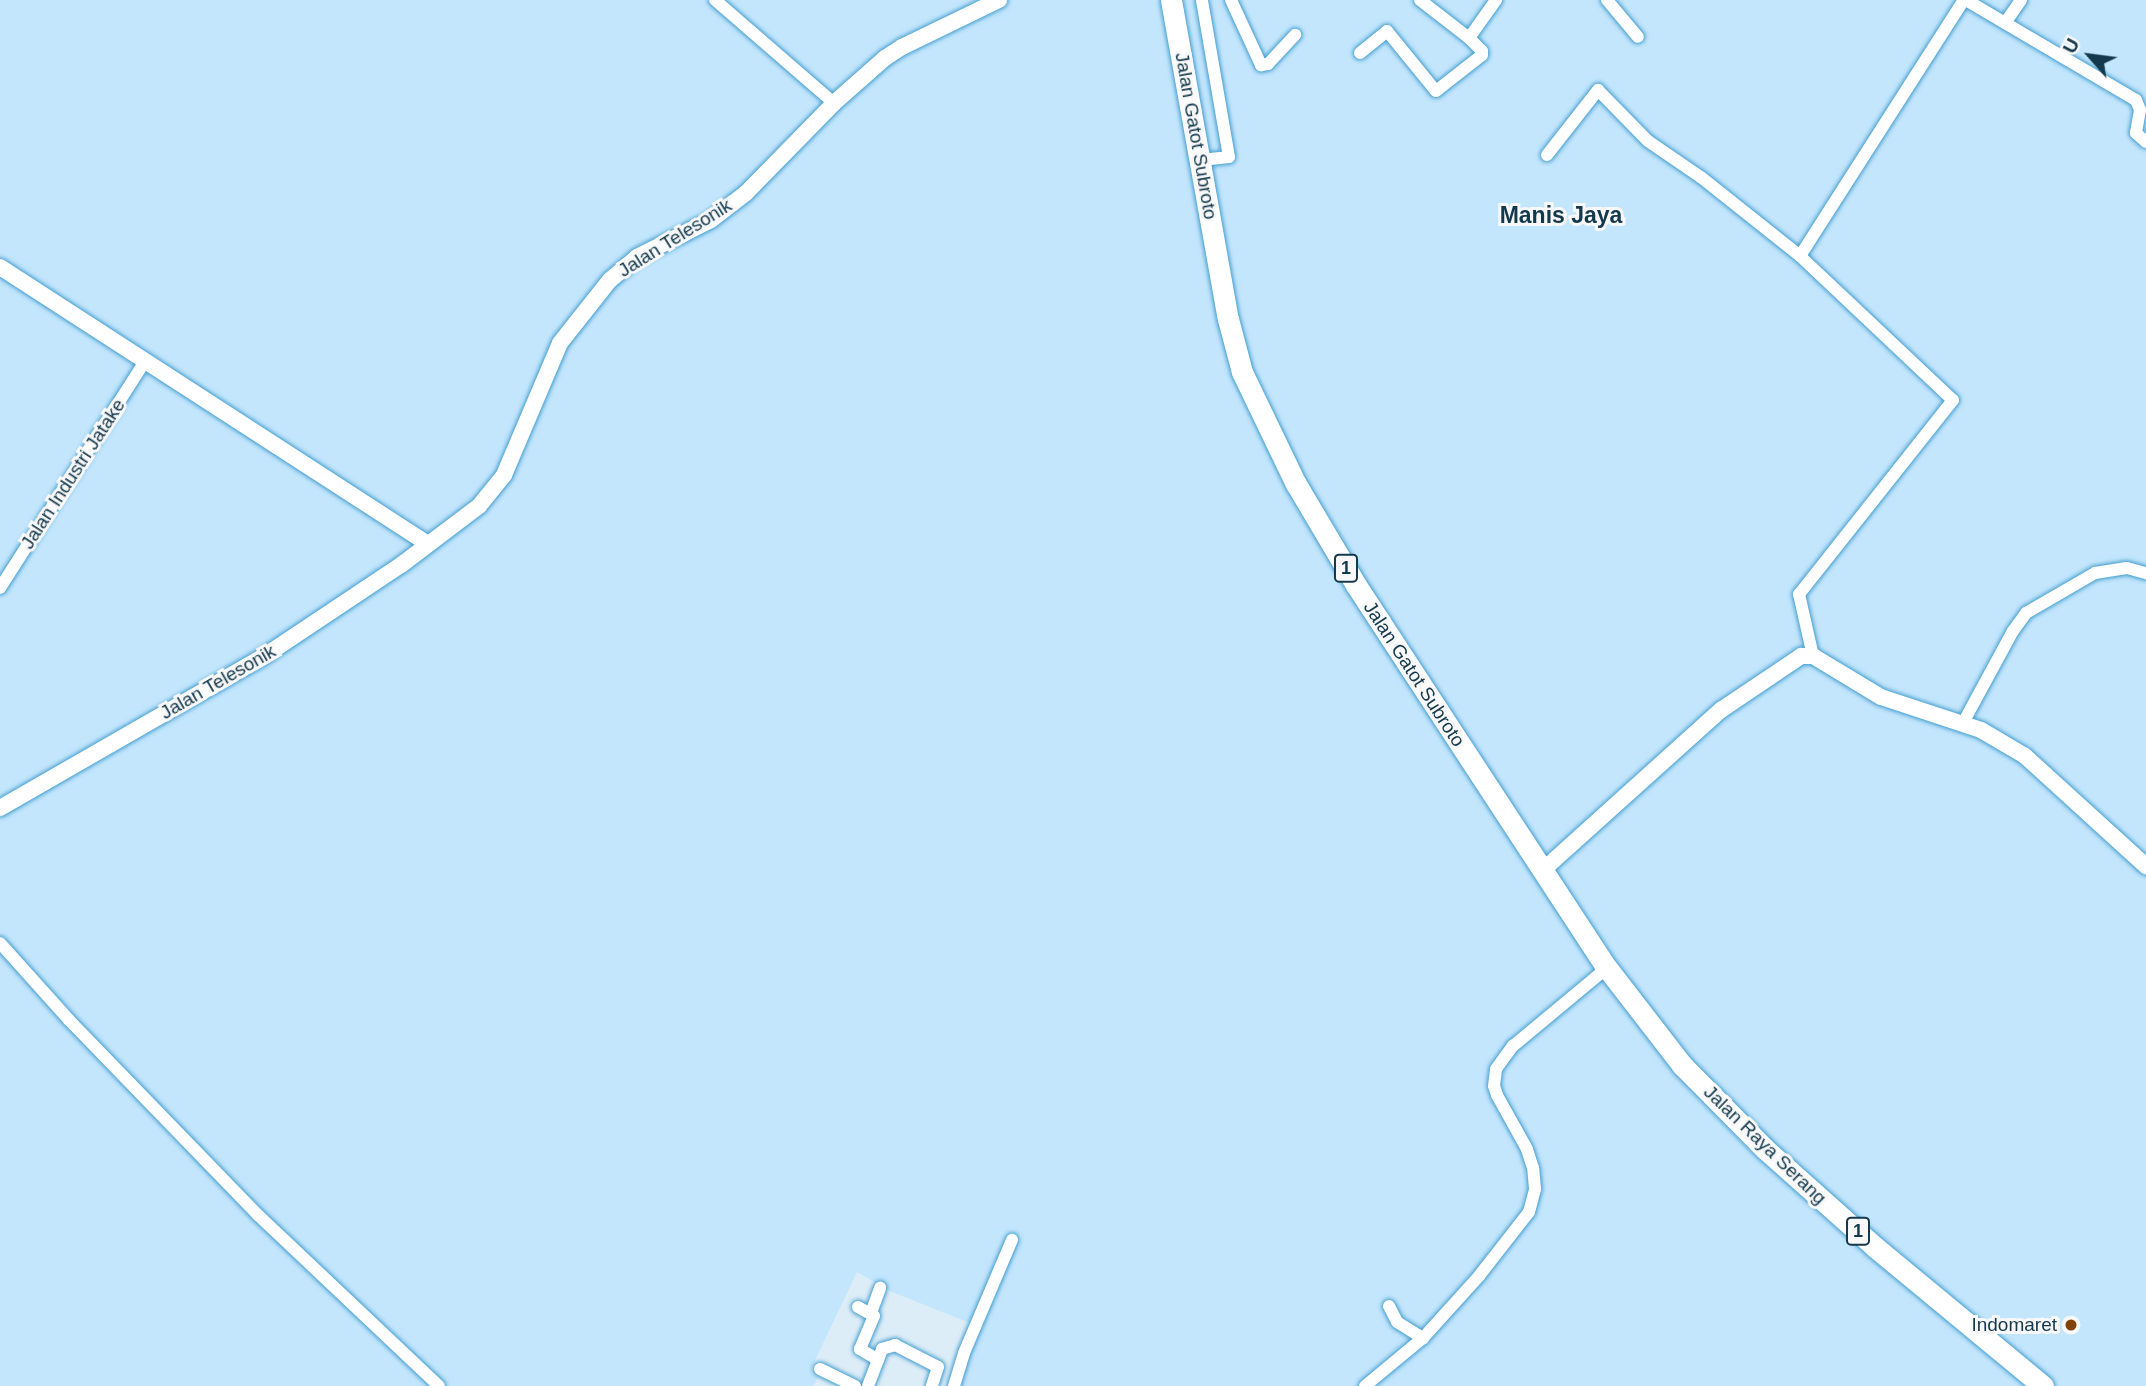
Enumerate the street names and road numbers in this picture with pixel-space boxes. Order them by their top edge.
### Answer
street label: Jalan Gatot Subroto [1170,51,1222,221]
street label: Jalan Telesonik [614,194,736,282]
street label: Jalan Industri Jatake [16,395,130,553]
road number: 1 [1334,554,1358,582]
street label: Jalan Gatot Subroto [1358,597,1470,751]
street label: Jalan Telesonik [156,640,280,724]
street label: Jalan Raya Serang [1699,1081,1831,1209]
road number: 1 [1846,1216,1870,1246]

